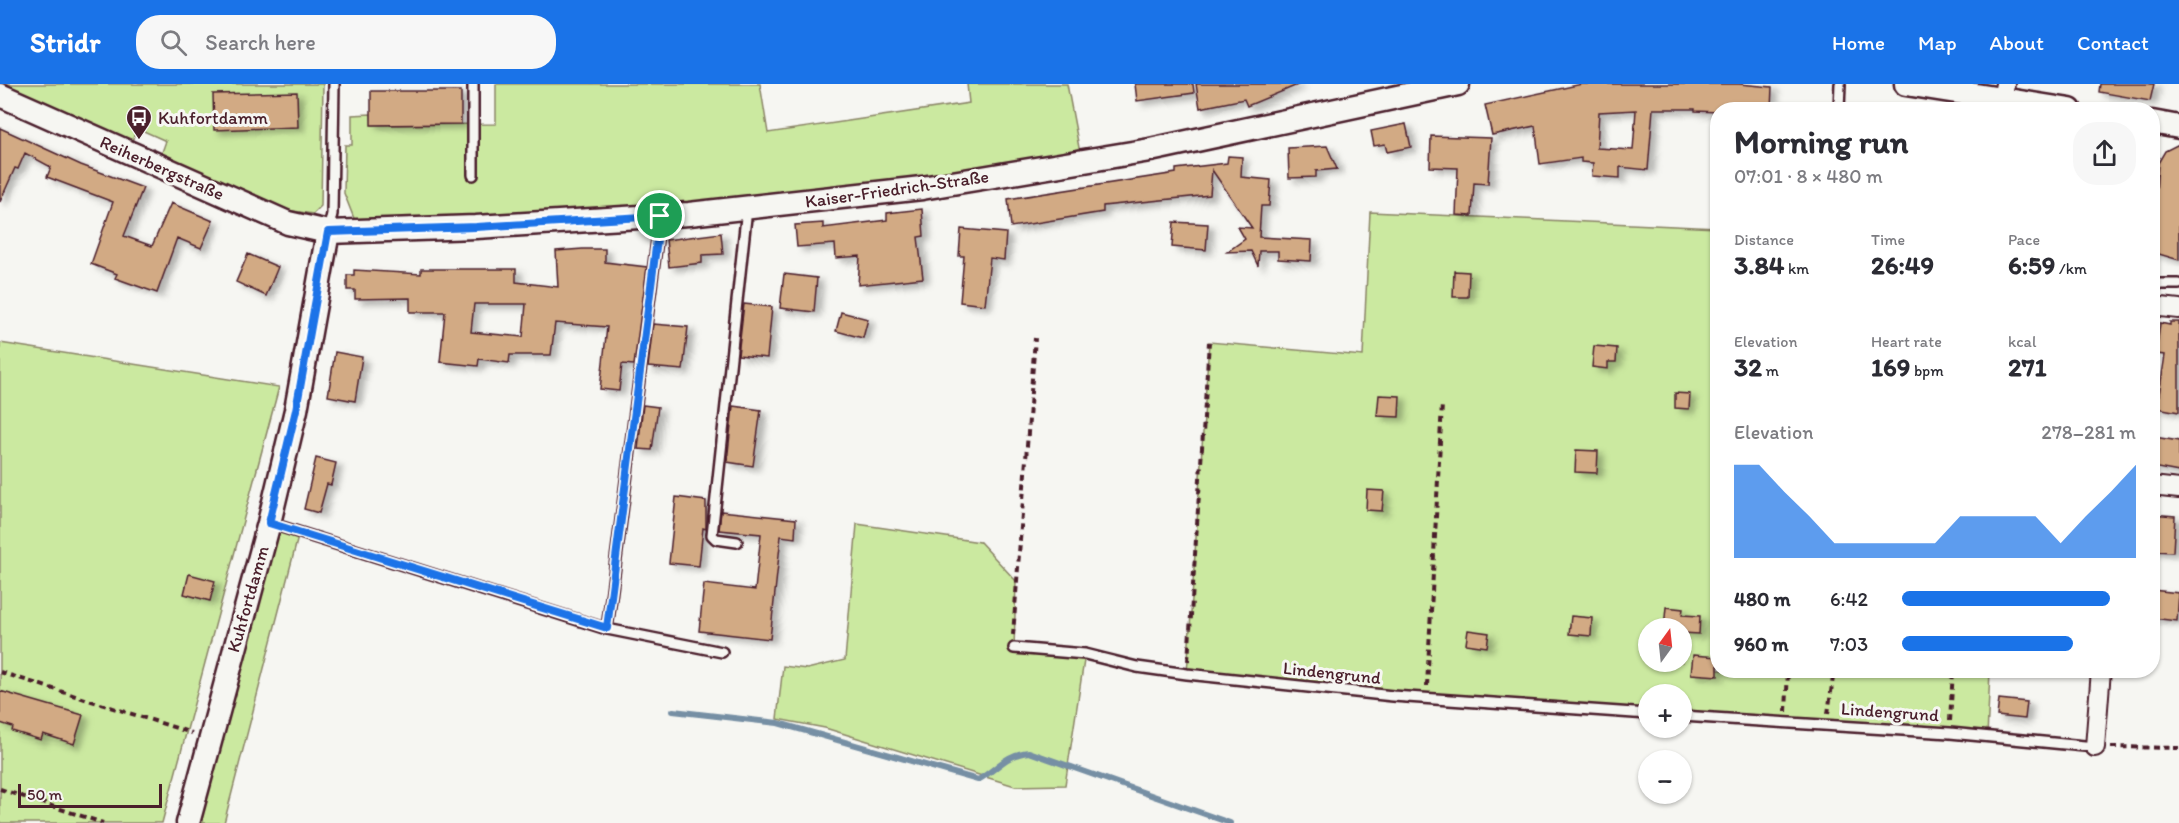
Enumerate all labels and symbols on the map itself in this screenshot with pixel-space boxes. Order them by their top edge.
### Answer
bus stop icon: Kuhfortdamm [124,103,154,141]
place label: Kuhfortdamm [158,107,268,129]
street label: Reiherbergstraße [96,131,228,205]
street label: Kaiser-Friedrich-Straße [804,165,990,213]
pin [634,190,685,241]
street label: Kuhfortdamm [222,543,274,655]
north arrow [1638,618,1692,672]
street label: Lindengrund [1282,657,1382,689]
street label: Lindengrund [1840,698,1940,726]
scale bar [18,781,162,808]

